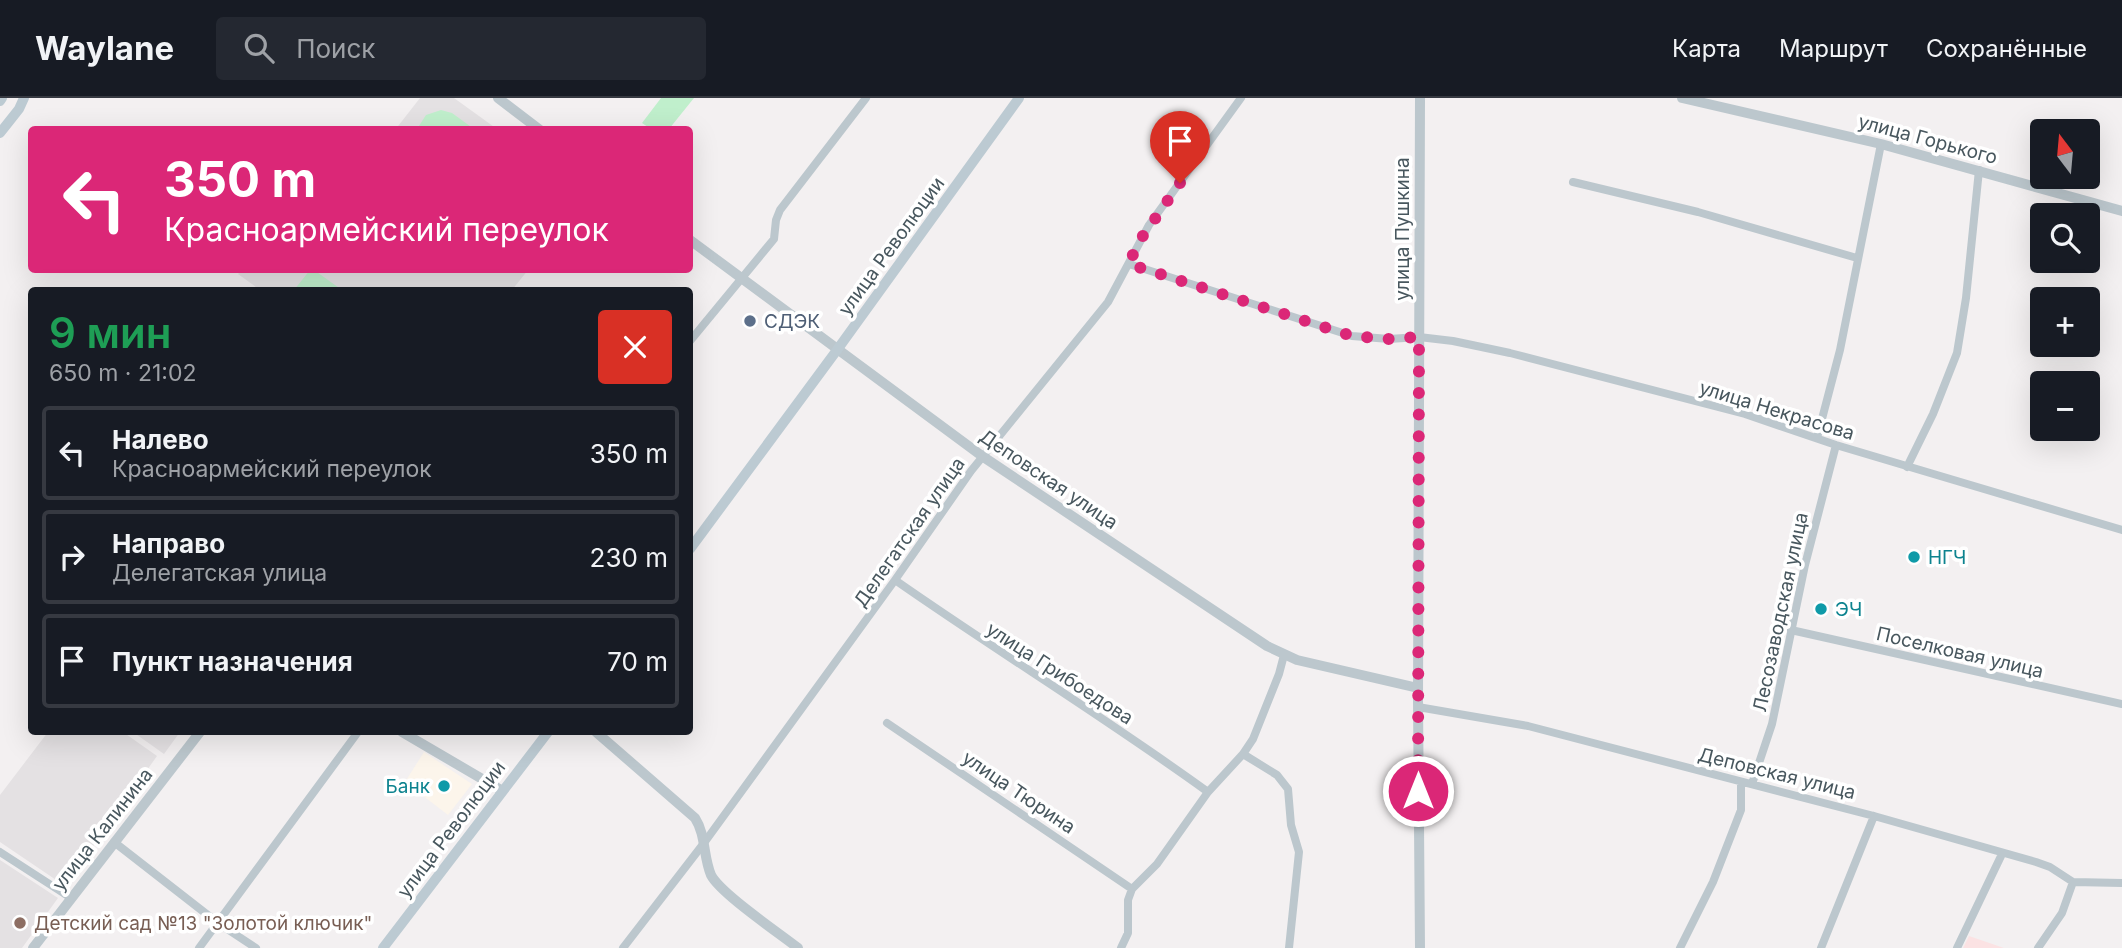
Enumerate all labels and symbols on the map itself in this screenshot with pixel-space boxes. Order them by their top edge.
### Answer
street label: улица Горького [1856,110,2000,169]
pin [1150,111,1210,183]
north arrow [2030,119,2100,189]
street label: улица Пушкина [1391,157,1414,301]
street label: улица Революции [834,173,949,320]
place label: СДЭК [764,310,820,333]
marker: СДЭК [742,313,758,329]
street label: улица Некрасова [1697,376,1857,445]
street label: Деповская улица [975,425,1122,534]
street label: Делегатская улица [849,453,970,612]
street label: Лесозаводская улица [1748,510,1813,714]
place label: НГЧ [1928,546,1966,569]
marker: НГЧ [1906,549,1922,565]
place label: ЭЧ [1835,598,1862,621]
marker: ЭЧ [1813,601,1829,617]
street label: улица Грибоедова [982,617,1138,730]
street label: Поселковая улица [1874,622,2046,683]
street label: Деповская улица [1696,743,1858,804]
street label: улица Тюрина [958,746,1080,839]
position arrow [1381,754,1455,828]
street label: улица Революции [392,756,510,902]
street label: улица Калинина [47,763,157,895]
place label: Банк [386,775,431,798]
marker: Банк [436,778,452,794]
place label: Детский сад №13 "Золотой ключик" [34,912,372,935]
marker: Детский сад №13 "Золотой ключик" [12,915,28,931]

